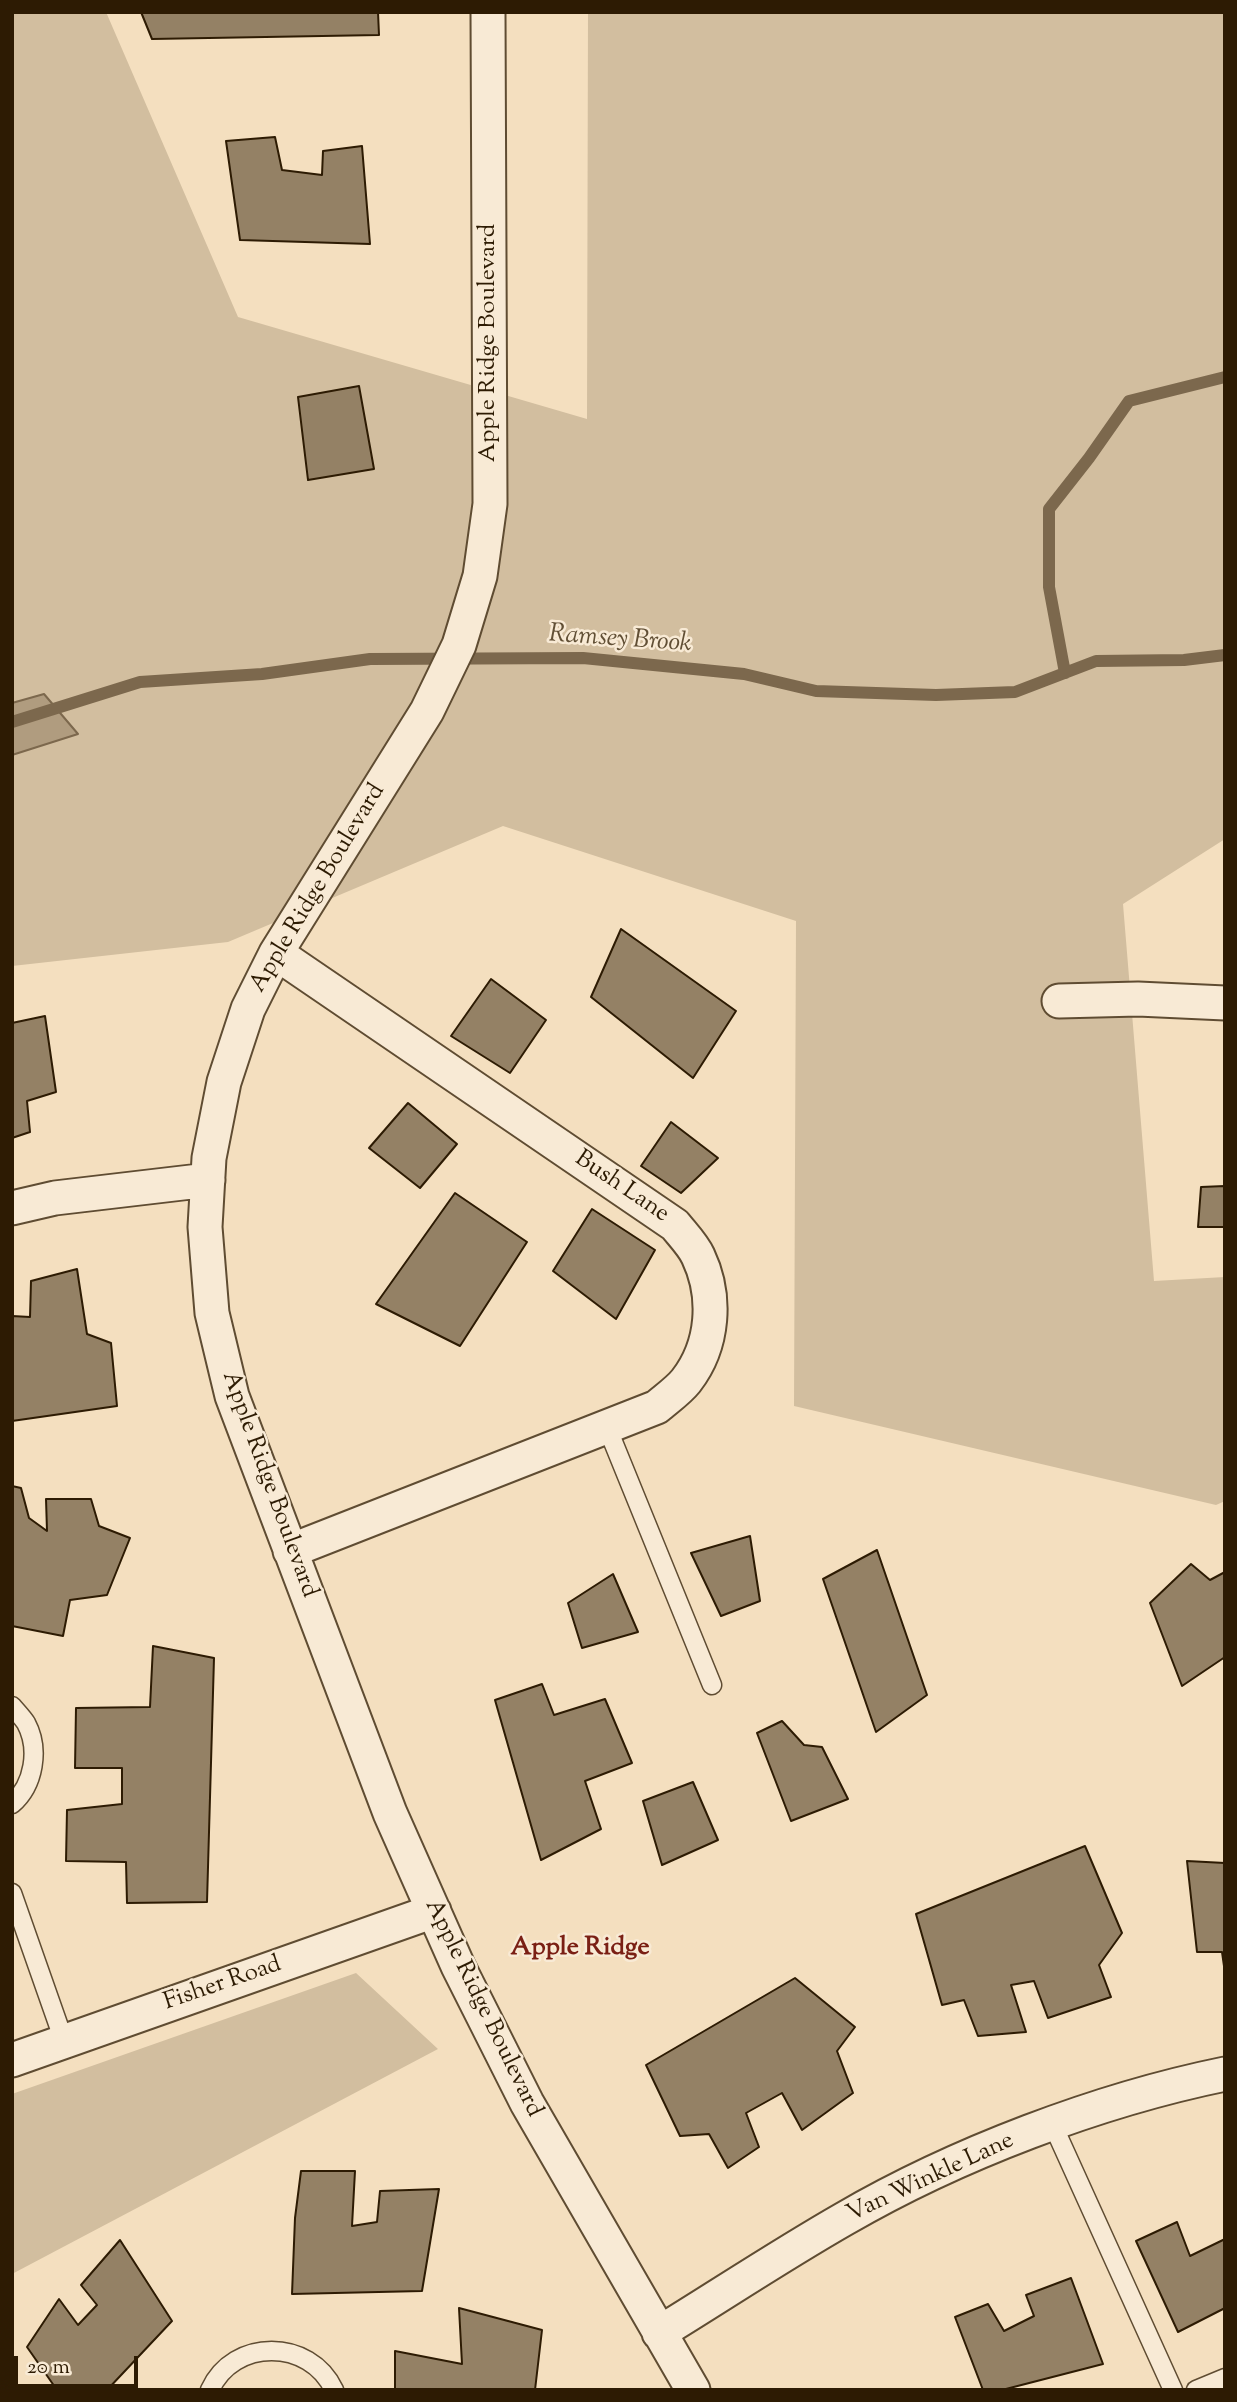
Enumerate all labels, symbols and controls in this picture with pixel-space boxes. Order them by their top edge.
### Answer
street label: Apple Ridge Boulevard [476,224,504,462]
water label: Ramsey Brook [548,620,692,662]
street label: Apple Ridge Boulevard [245,779,393,999]
street label: Bush Lane [568,1146,674,1230]
street label: Apple Ridge Boulevard [214,1368,322,1602]
street label: Apple Ridge Boulevard [417,1895,547,2123]
district label: Apple Ridge [511,1934,649,1966]
street label: Fisher Road [161,1951,285,2019]
street label: Van Winkle Lane [843,2128,1019,2230]
scale bar [18,2342,142,2386]
text: 20 m [27,2353,70,2383]

